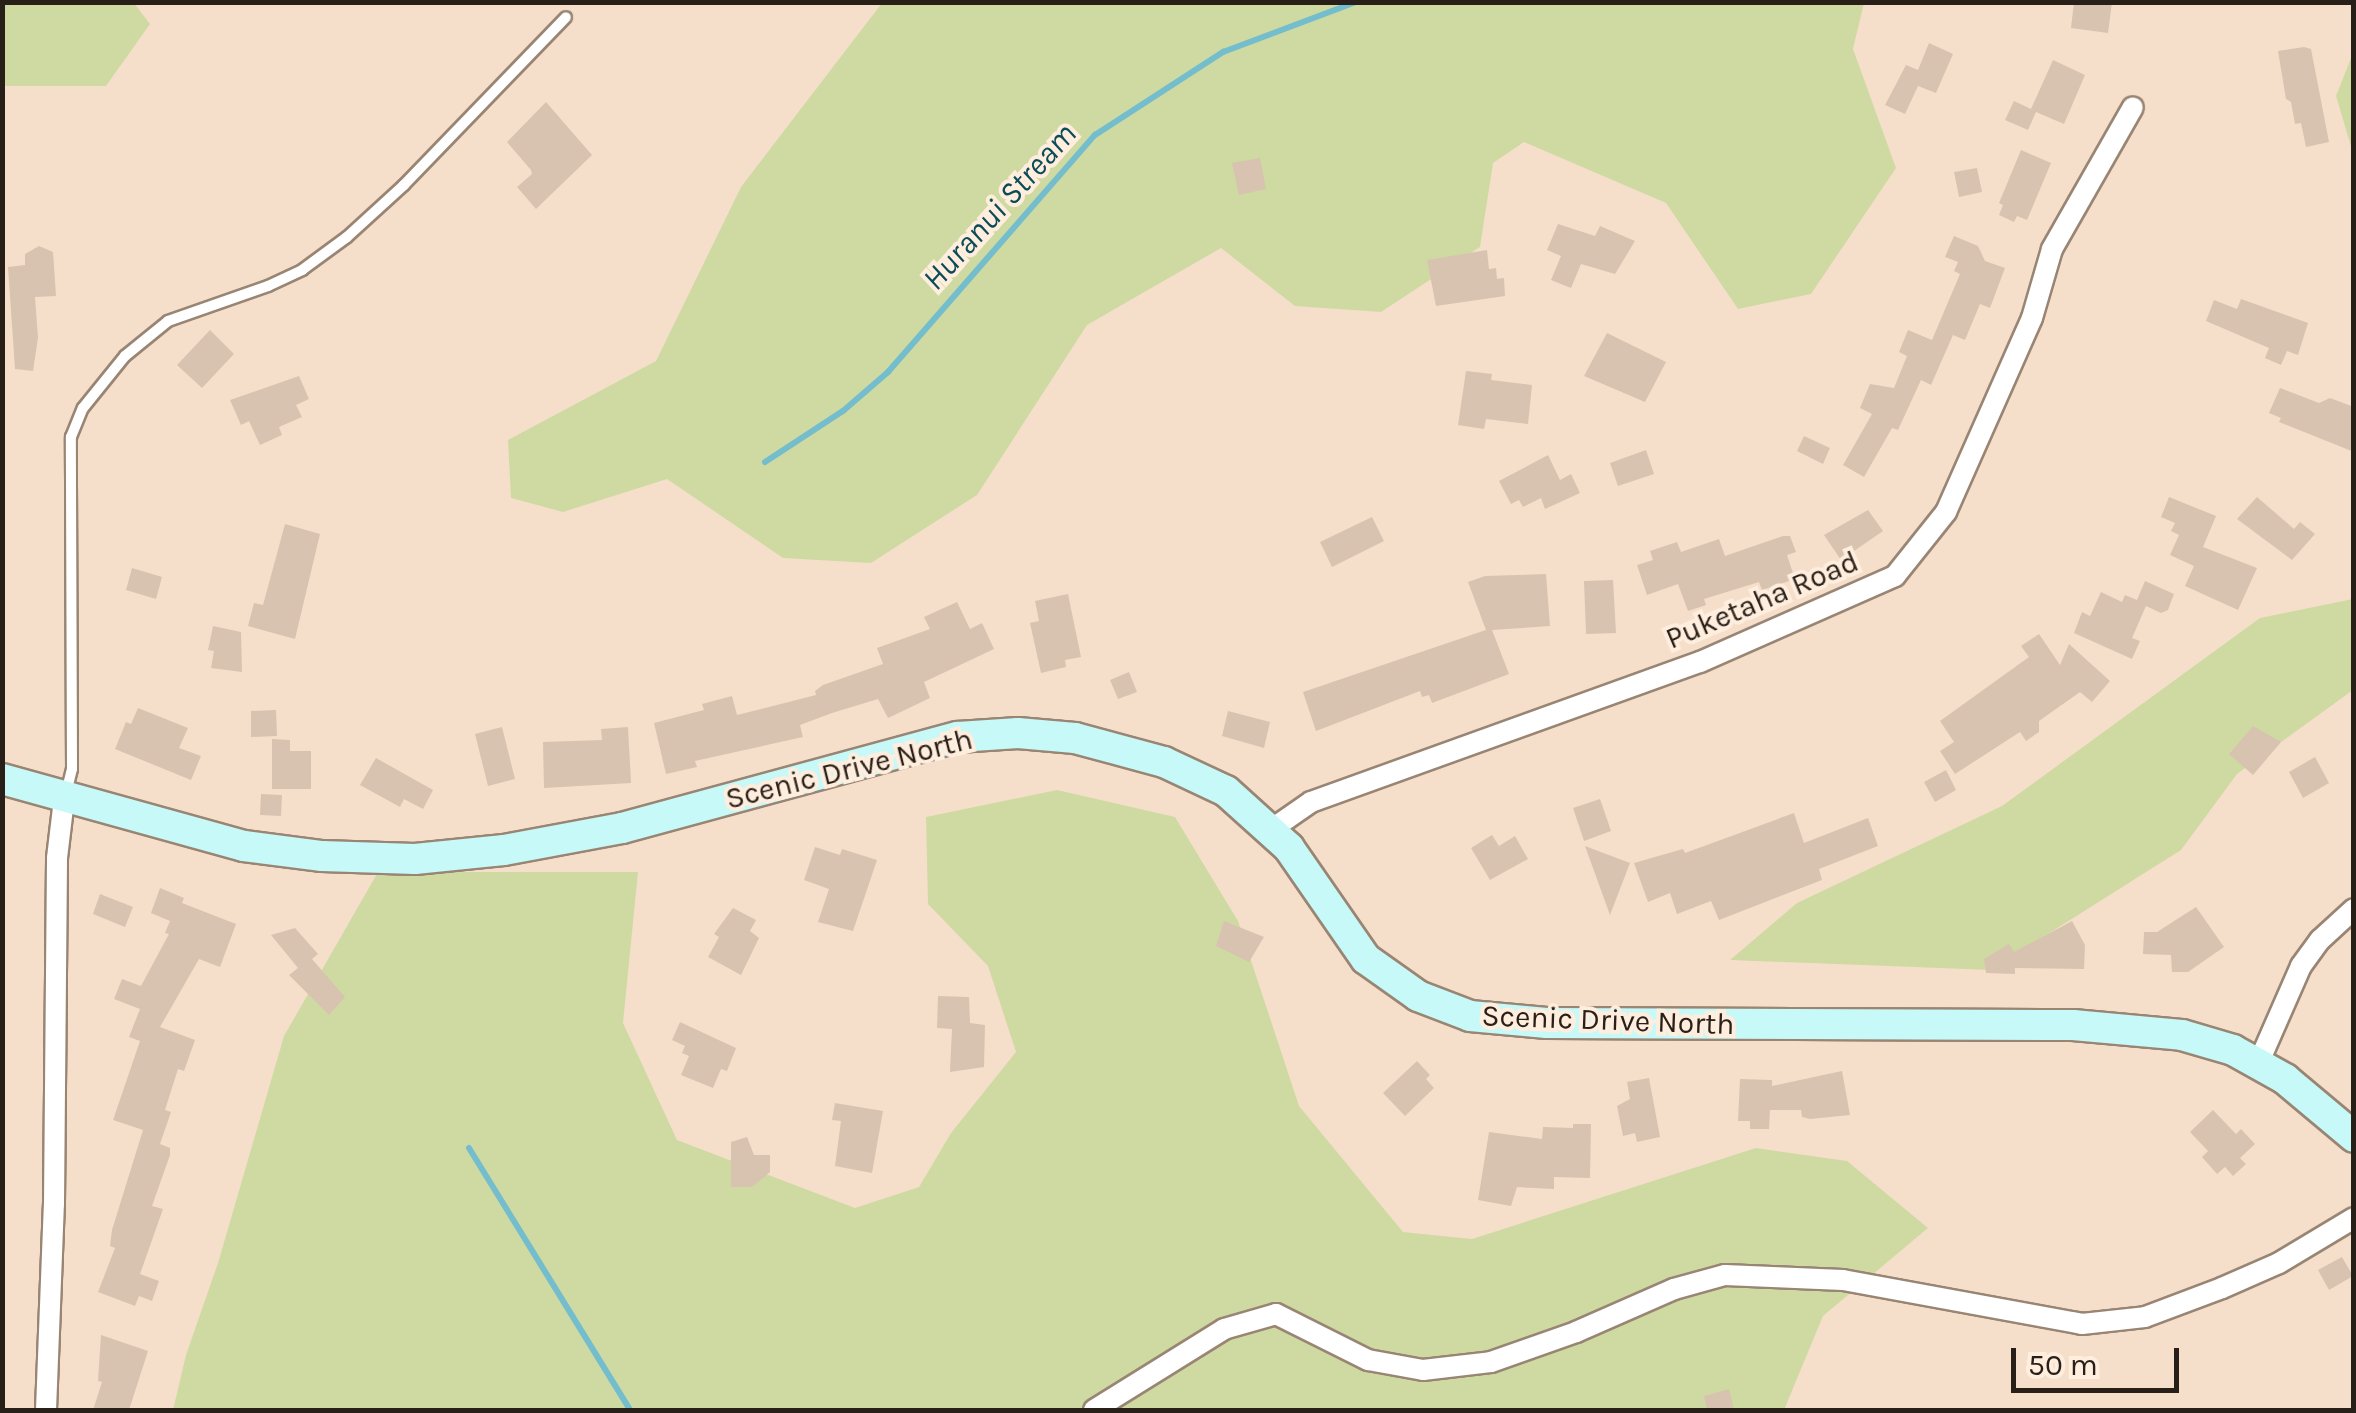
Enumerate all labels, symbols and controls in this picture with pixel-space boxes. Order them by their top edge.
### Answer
water label: Huranui Stream [915,116,1085,298]
street label: Puketaha Road [1660,543,1864,657]
street label: Scenic Drive North [722,721,976,817]
street label: Scenic Drive North [1481,998,1735,1042]
scale bar [2016,1328,2184,1390]
text: 50 m [2028,1347,2098,1383]

